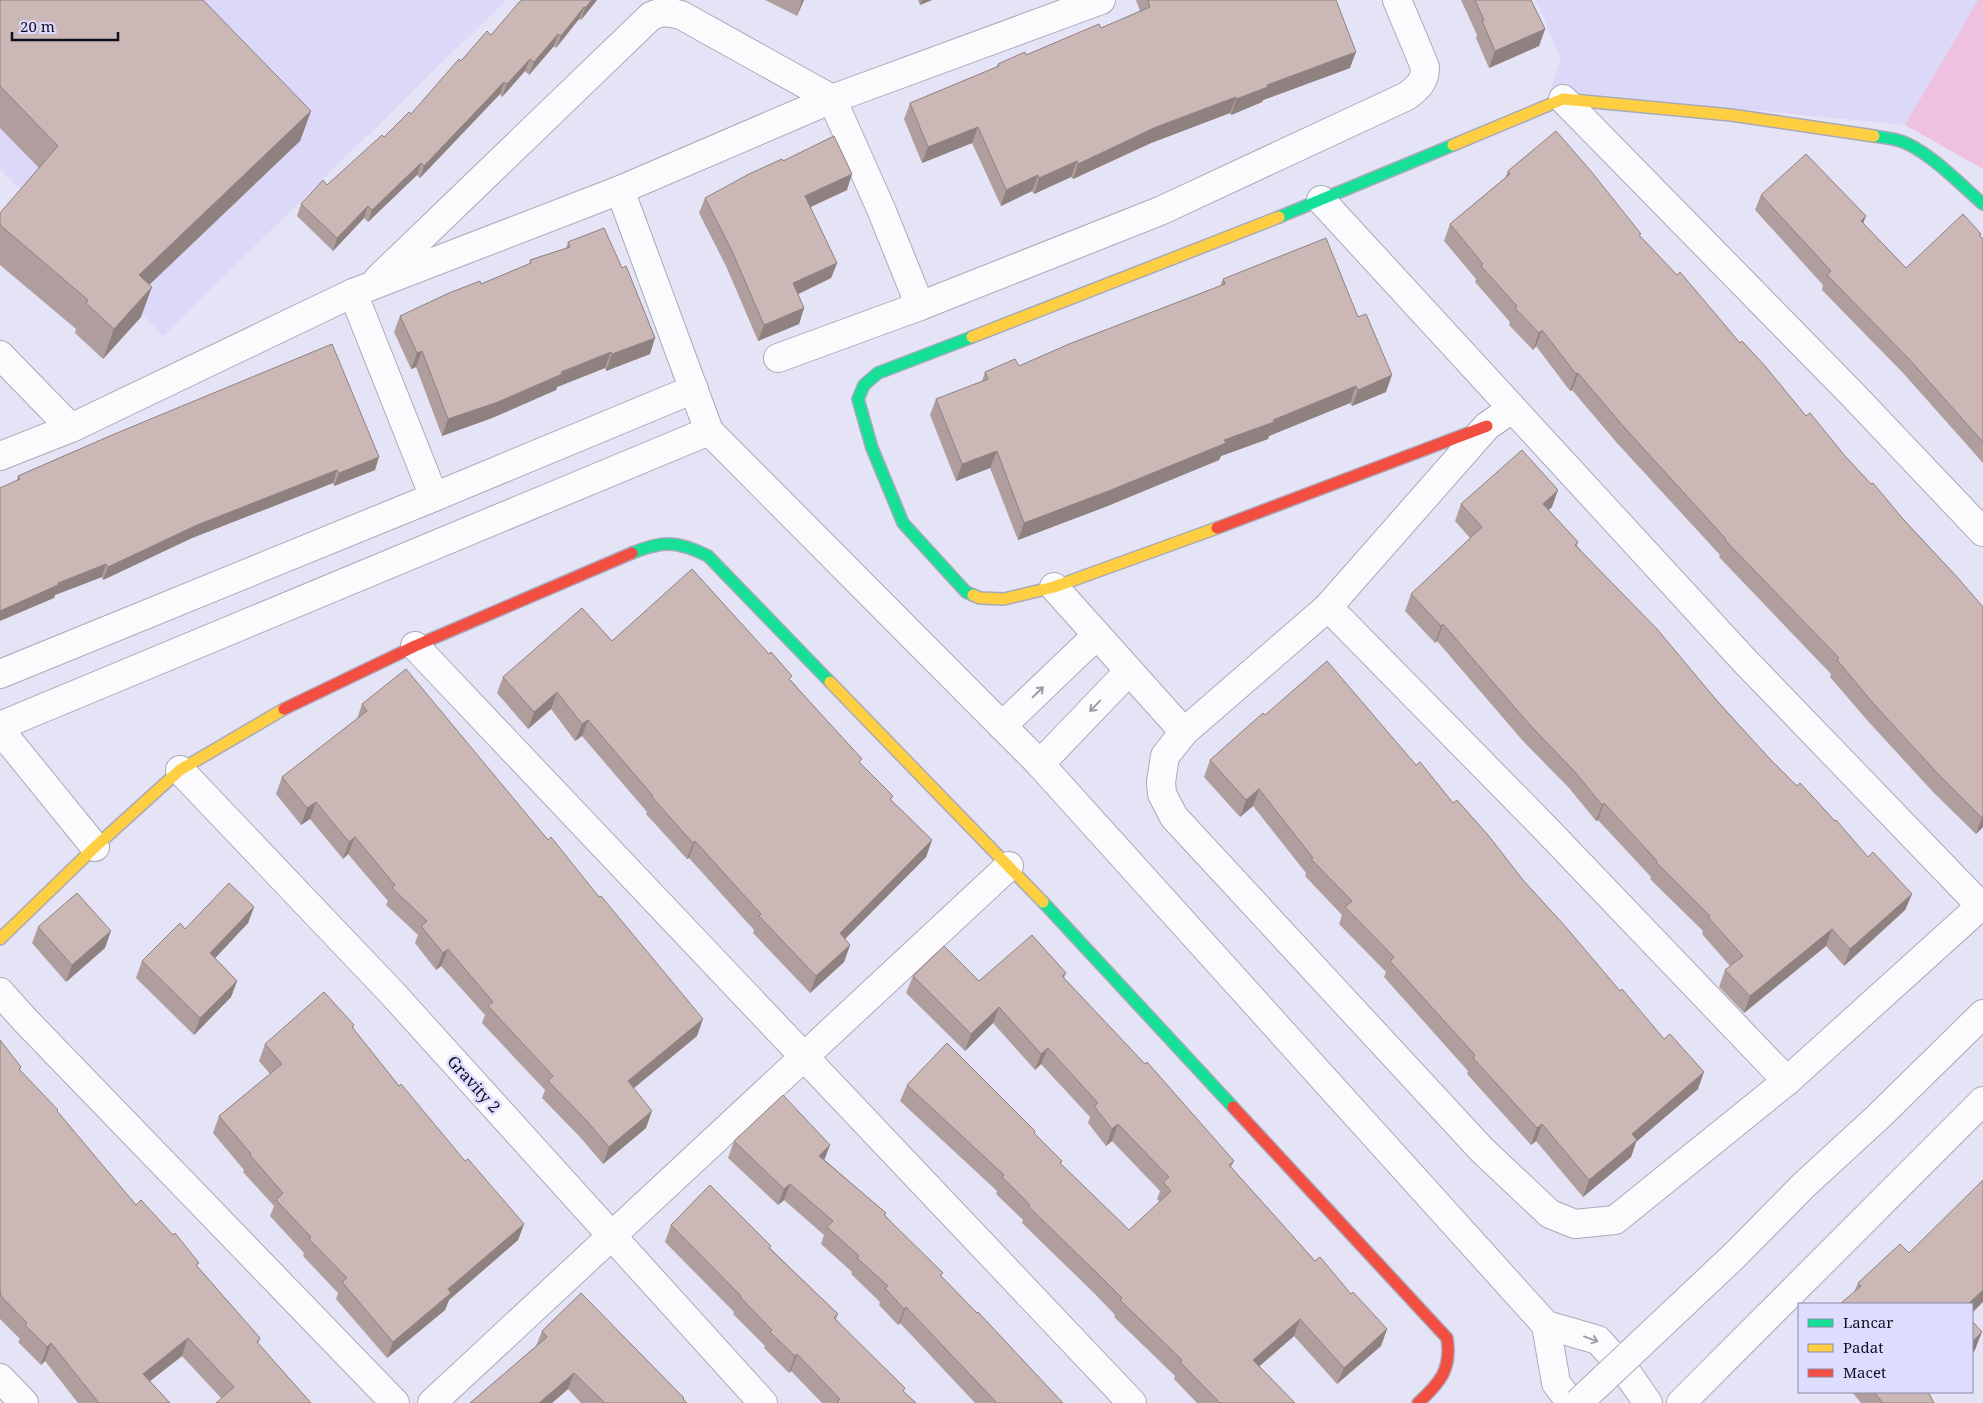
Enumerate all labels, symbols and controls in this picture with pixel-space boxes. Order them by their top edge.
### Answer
scale bar [12,10,119,42]
text: 20 m [20,16,55,36]
one-way arrow [1031,686,1044,698]
one-way arrow [1089,700,1101,713]
street label: Gravity 2 [442,1051,506,1117]
legend [1798,1303,1973,1393]
text: Lancar [1843,1312,1893,1332]
one-way arrow [1583,1335,1598,1344]
text: Padat [1843,1337,1883,1357]
text: Macet [1843,1362,1886,1382]

